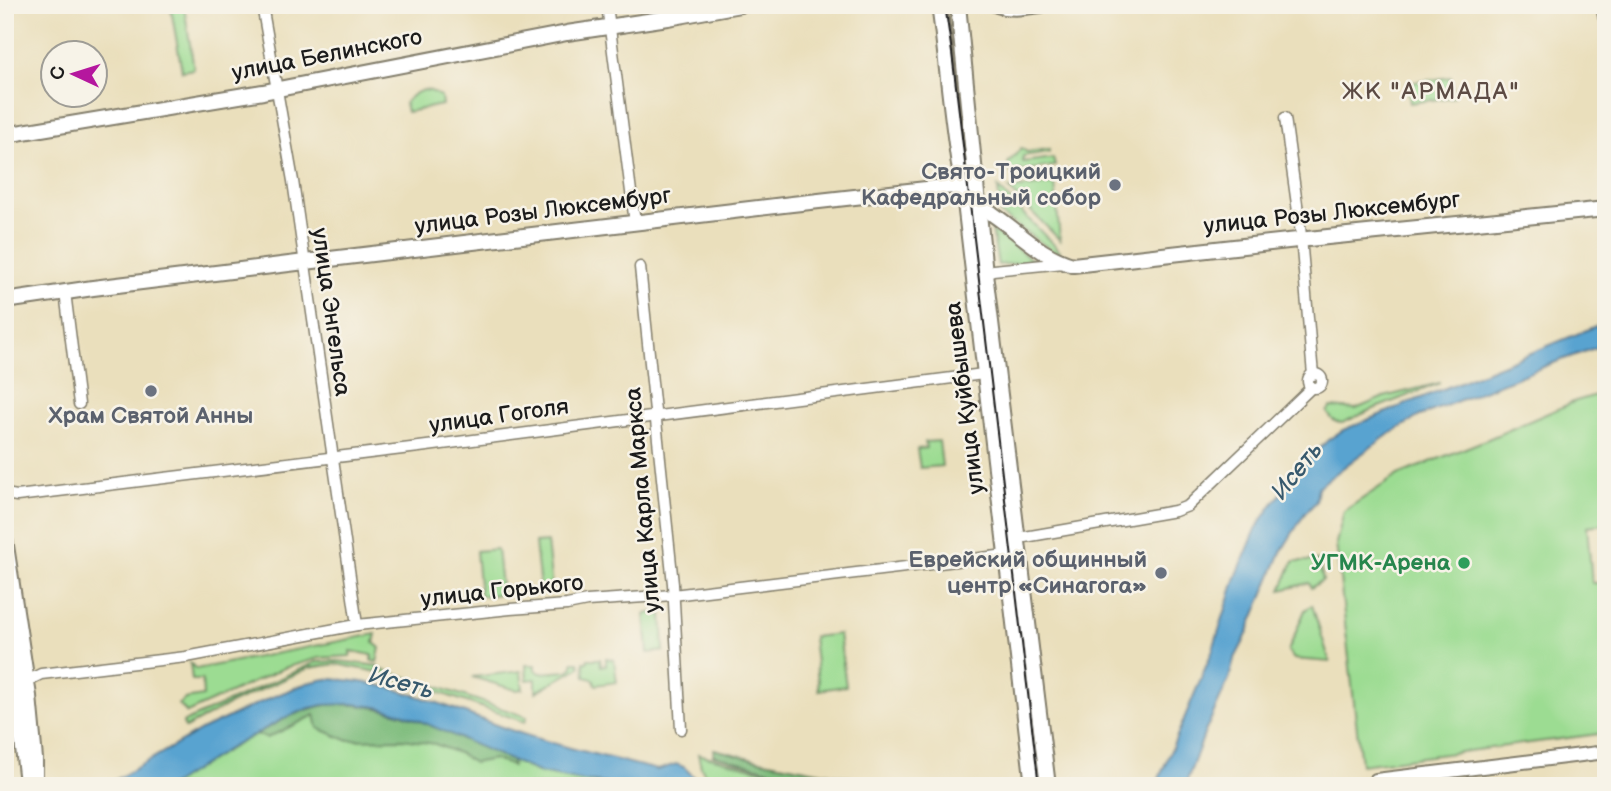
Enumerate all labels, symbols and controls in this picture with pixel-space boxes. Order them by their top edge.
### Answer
street label: улица Белинского [230,23,424,87]
north arrow [38,38,108,108]
text: С [47,66,70,80]
district label: ЖК "АРМАДА" [1342,77,1520,106]
place label: Свято-Троицкий Кафедральный собор [861,158,1101,212]
marker: Свято-Троицкий Кафедральный собор [1107,177,1123,193]
street label: улица Розы Люксембург [413,181,673,241]
street label: улица Розы Люксембург [1202,186,1462,240]
street label: улица Энгельса [305,226,357,398]
street label: улица Куйбышева [939,300,991,496]
marker: Храм Святой Анны [143,383,159,399]
street label: улица Карла Маркса [619,386,667,614]
street label: улица Гоголя [427,392,571,440]
place label: Храм Святой Анны [48,402,253,430]
water label: Исеть [1265,436,1329,506]
place label: Еврейский общинный центр «Синагога» [908,546,1147,600]
place label: УГМК-Арена [1311,549,1451,577]
marker: УГМК-Арена [1456,555,1472,571]
marker: Еврейский общинный центр «Синагога» [1153,565,1169,581]
street label: улица Горького [419,569,585,613]
water label: Исеть [365,660,437,706]

